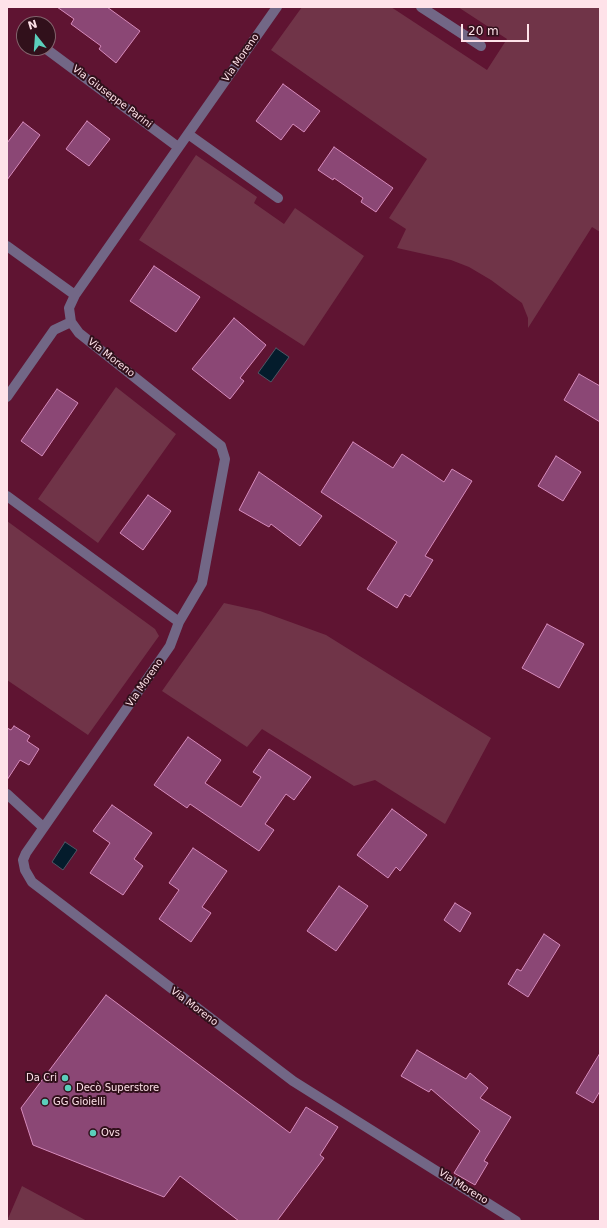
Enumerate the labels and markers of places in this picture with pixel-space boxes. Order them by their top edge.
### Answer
place label: Da Cri [26,1072,57,1084]
marker: Da Cri [60,1073,70,1083]
place label: Decò Superstore [76,1082,159,1094]
marker: Decò Superstore [63,1083,73,1093]
place label: GG Gioielli [53,1096,106,1108]
marker: GG Gioielli [40,1097,50,1107]
place label: Ovs [101,1127,120,1139]
marker: Ovs [88,1128,98,1138]

